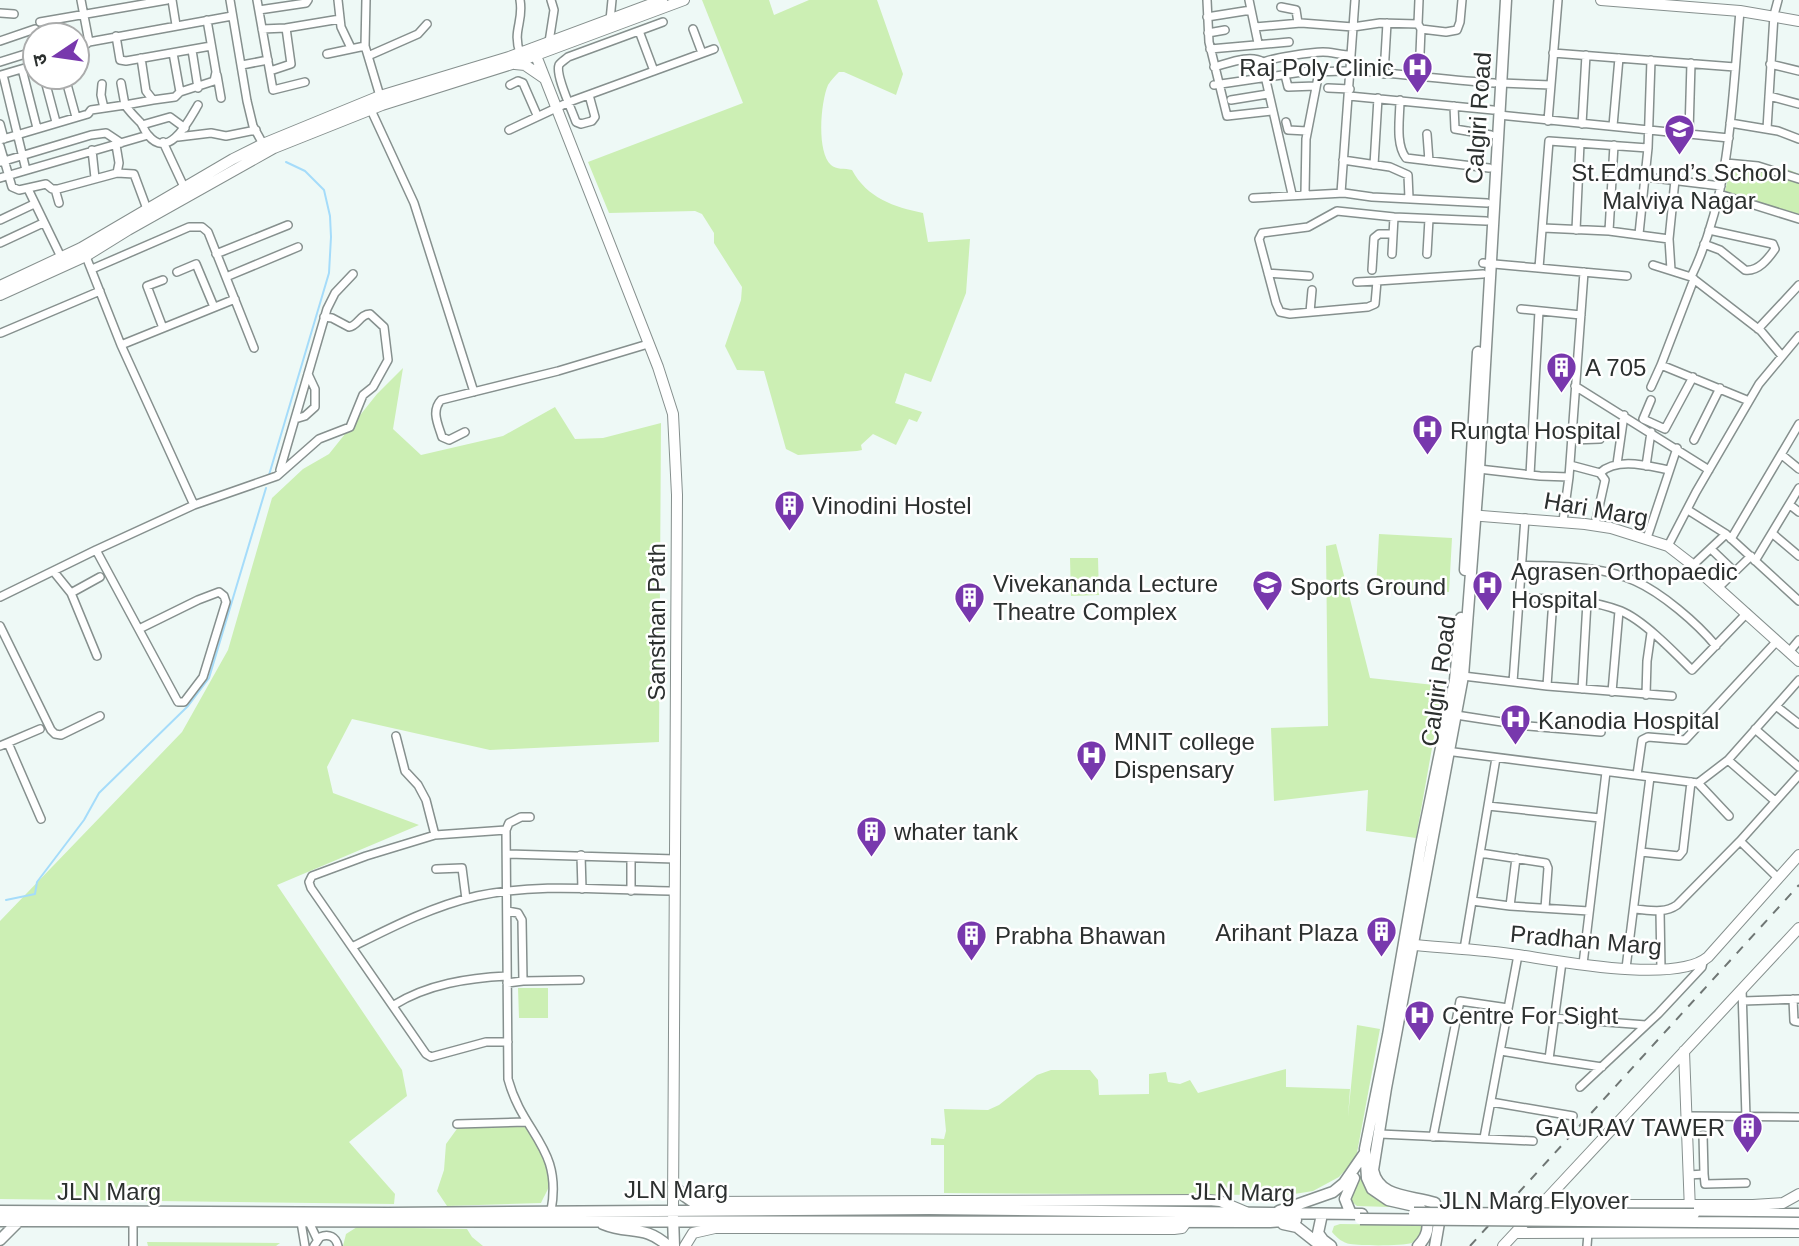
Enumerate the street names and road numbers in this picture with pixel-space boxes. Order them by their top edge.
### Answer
street label: Calgiri Road [1460,51,1496,185]
street label: Hari Marg [1542,487,1650,531]
street label: Sansthan Path [643,543,670,701]
street label: Calgiri Road [1415,614,1461,748]
street label: Pradhan Marg [1509,920,1663,960]
street label: JLN Marg [624,1176,728,1203]
street label: JLN Marg [57,1178,161,1205]
street label: JLN Marg [1191,1178,1295,1206]
street label: JLN Marg Flyover [1439,1187,1629,1214]

